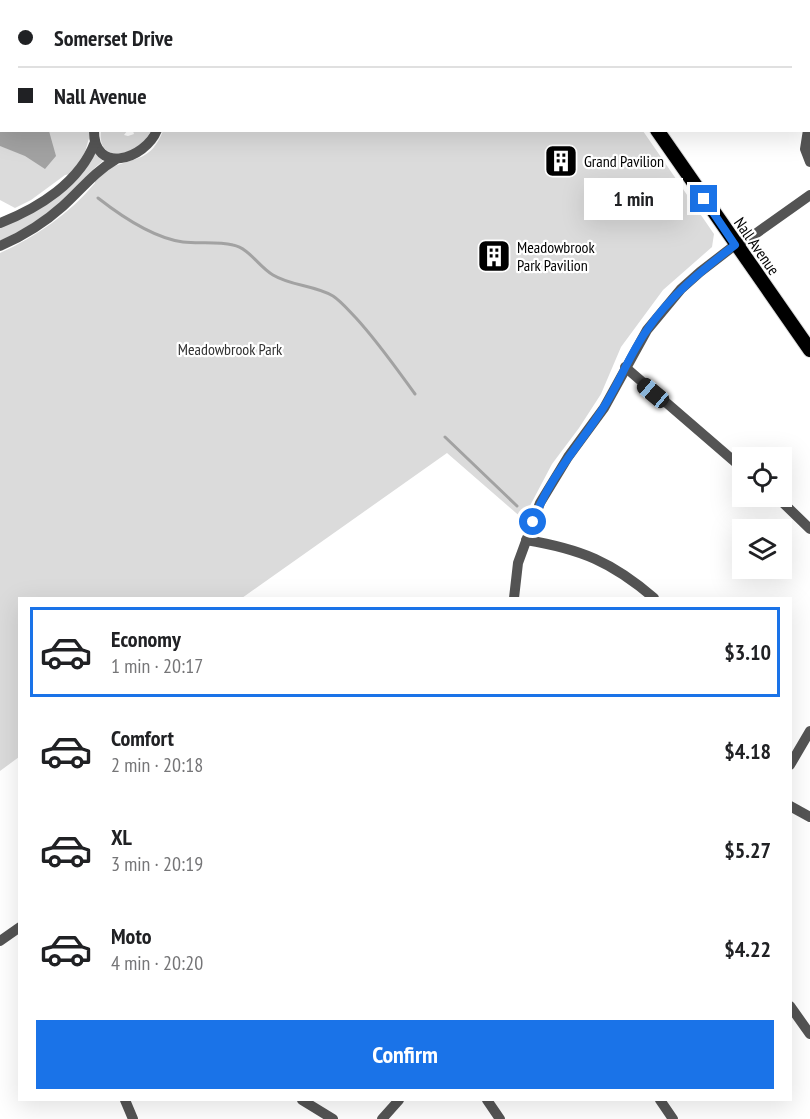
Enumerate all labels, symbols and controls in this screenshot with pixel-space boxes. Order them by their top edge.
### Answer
text: Somerset Drive [54,24,173,52]
text: Nall Avenue [54,82,147,110]
building icon: Grand Pavilion [543,143,579,179]
place label: Grand Pavilion [584,151,664,171]
callout: 1 min [584,178,683,220]
route end [690,185,717,212]
text: 1 min [613,186,654,212]
street label: Nall Avenue [730,213,784,279]
place label: Meadowbrook Park Pavilion [517,237,595,275]
building icon: Meadowbrook Park Pavilion [476,238,512,274]
park label: Meadowbrook Park [178,339,283,359]
car [633,375,673,411]
map controls [732,447,792,579]
button: locate [732,447,792,507]
route start [519,508,546,535]
button: layers [732,519,792,579]
icon: car [39,625,93,679]
text: Economy [111,625,181,653]
text: $3.10 [724,638,771,666]
text: 1 min · 20:17 [111,653,203,679]
icon: car [39,724,93,778]
text: Comfort [111,724,174,752]
text: $4.18 [724,737,771,765]
text: 2 min · 20:18 [111,752,203,778]
icon: car [39,823,93,877]
text: XL [111,823,132,851]
text: $5.27 [724,836,771,864]
text: 3 min · 20:19 [111,851,203,877]
icon: car [39,922,93,976]
text: Moto [111,922,152,950]
text: $4.22 [724,935,771,963]
text: 4 min · 20:20 [111,950,203,976]
button: Confirm [36,1020,774,1089]

